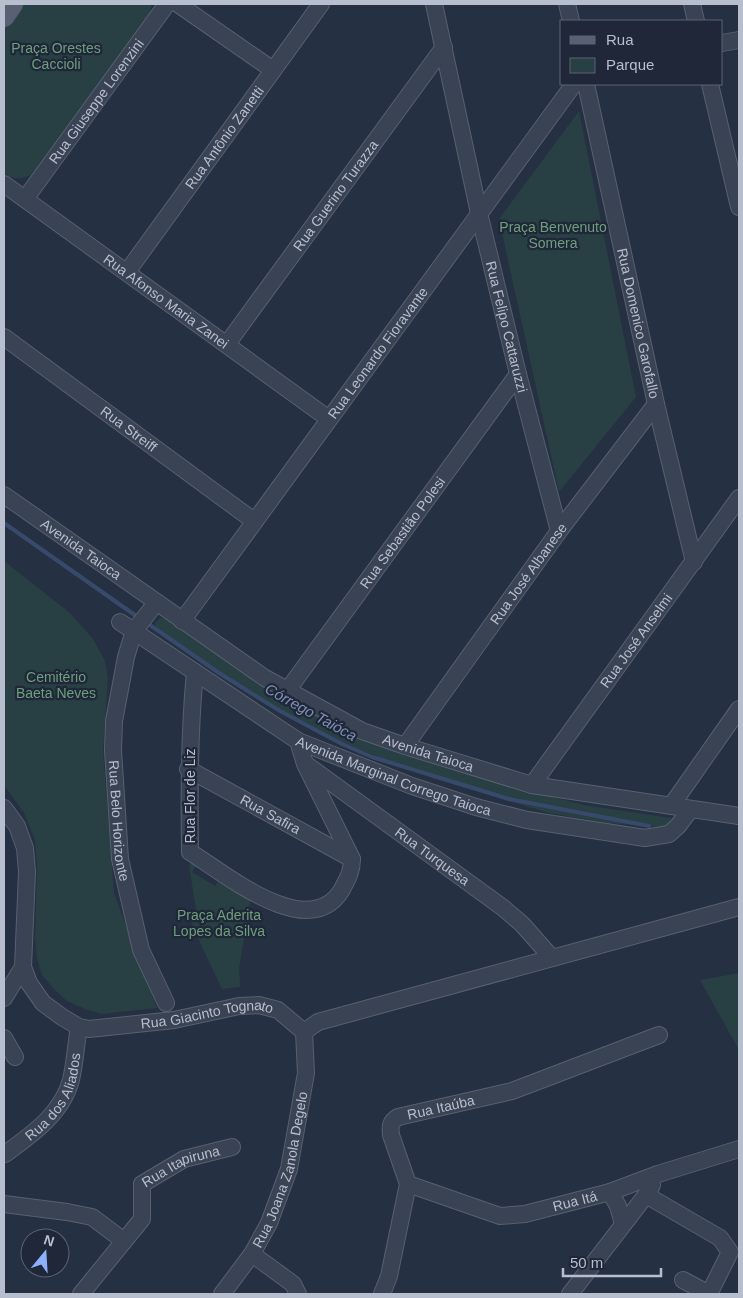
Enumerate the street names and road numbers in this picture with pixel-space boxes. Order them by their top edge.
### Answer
street label: Rua Giuseppe Lorenzini [45,36,147,167]
street label: Rua Antônio Zanetti [182,83,267,192]
street label: Rua Guerino Turazza [290,137,381,254]
street label: Rua Domenico Garofallo [614,247,663,400]
street label: Rua Afonso Maria Zanei [100,251,232,352]
street label: Rua Felipo Cattaruzzi [483,260,531,394]
street label: Rua Leonardo Fioravante [324,284,431,422]
street label: Rua Streiff [98,403,160,455]
street label: Rua Sebastião Polesi [356,474,448,591]
street label: Avenida Taioca [38,515,124,583]
street label: Rua José Albanese [487,520,570,627]
street label: Rua José Anselmi [597,590,675,691]
street label: Avenida Taioca [381,731,476,775]
street label: Avenida Marginal Corrego Taioca [294,733,493,819]
street label: Rua Flor de Liz [182,749,198,843]
street label: Rua Belo Horizonte [106,760,133,883]
street label: Rua Safira [238,791,303,837]
street label: Rua Turquesa [392,824,473,889]
street label: Rua Giacinto Tognato [140,997,275,1031]
street label: Rua dos Aliados [22,1052,83,1144]
street label: Rua Joana Zanola Degelo [249,1090,311,1250]
street label: Rua Itaúba [406,1092,476,1123]
street label: Rua Itapiruna [139,1142,222,1190]
street label: Rua Itá [551,1188,599,1214]

